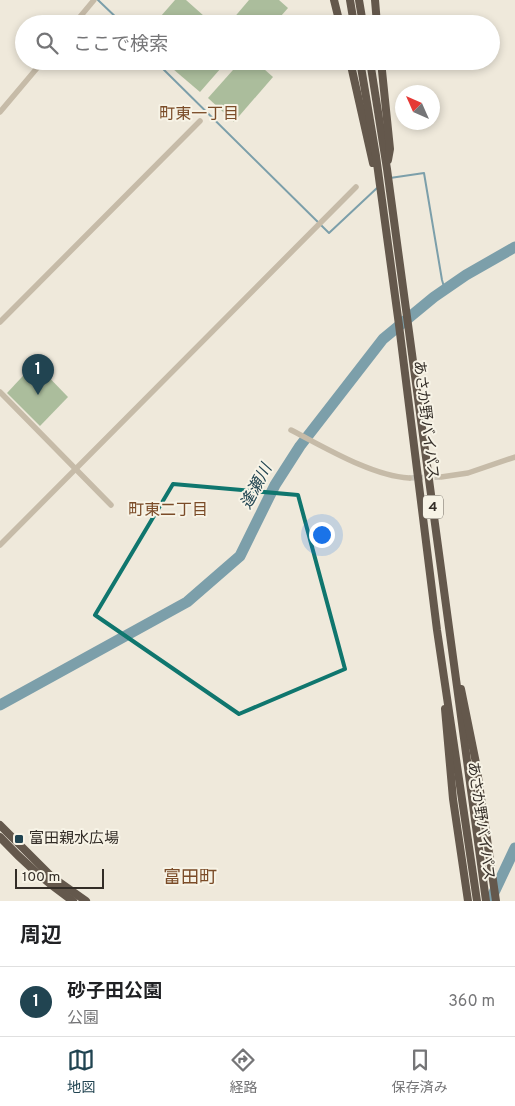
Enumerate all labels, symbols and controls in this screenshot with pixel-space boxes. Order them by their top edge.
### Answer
search box [15,15,500,70]
icon: search [33,29,61,57]
text: ここで検索 [73,33,168,57]
north arrow [395,85,440,130]
district label: 町東一丁目 [159,105,239,125]
pin: 1 [22,354,54,395]
street label: あさか野バイパス [408,359,442,481]
water label: 逢瀬川 [237,459,278,513]
road number: 4 [423,496,443,518]
district label: 町東二丁目 [128,501,208,521]
your location [309,522,335,548]
street label: あさか野バイパス [462,760,498,882]
place label: 富田親水広場 [29,830,119,849]
marker: 富田親水広場 [13,833,25,845]
scale bar [15,866,104,889]
district label: 富田町 [163,867,217,890]
text: 100 m [22,869,60,886]
text: 周辺 [20,923,62,950]
text: 砂子田公園 [67,980,162,1004]
text: 1 [33,992,39,1012]
text: 360 m [448,992,495,1012]
text: 公園 [67,1009,99,1029]
tab: 地図 [67,1046,95,1097]
tab: 経路 [229,1046,257,1097]
tab: 保存済み [392,1046,448,1097]

